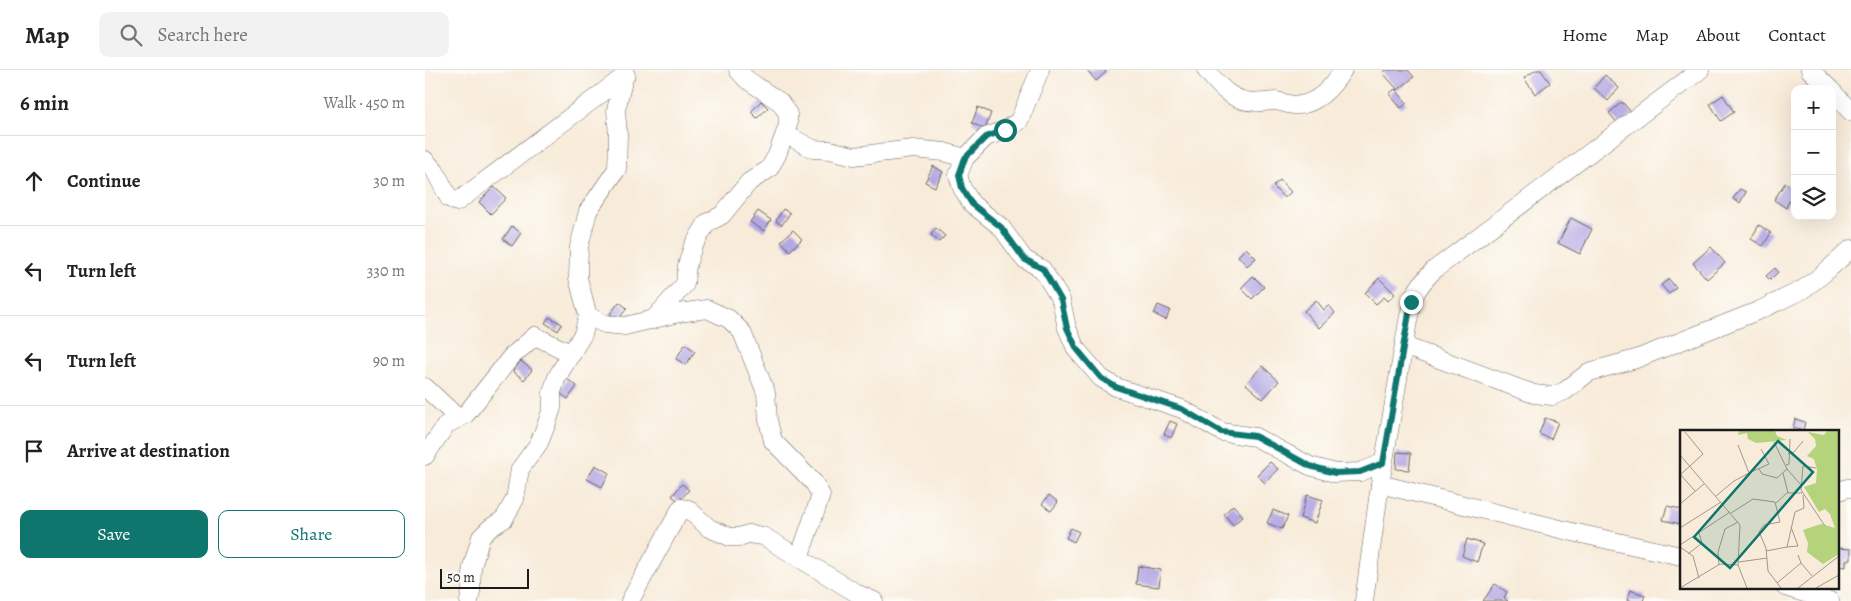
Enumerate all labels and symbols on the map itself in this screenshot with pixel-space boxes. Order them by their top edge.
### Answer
route start [994,119,1017,142]
route end [1400,291,1423,314]
inset map [1680,430,1839,588]
scale bar [440,566,529,589]

